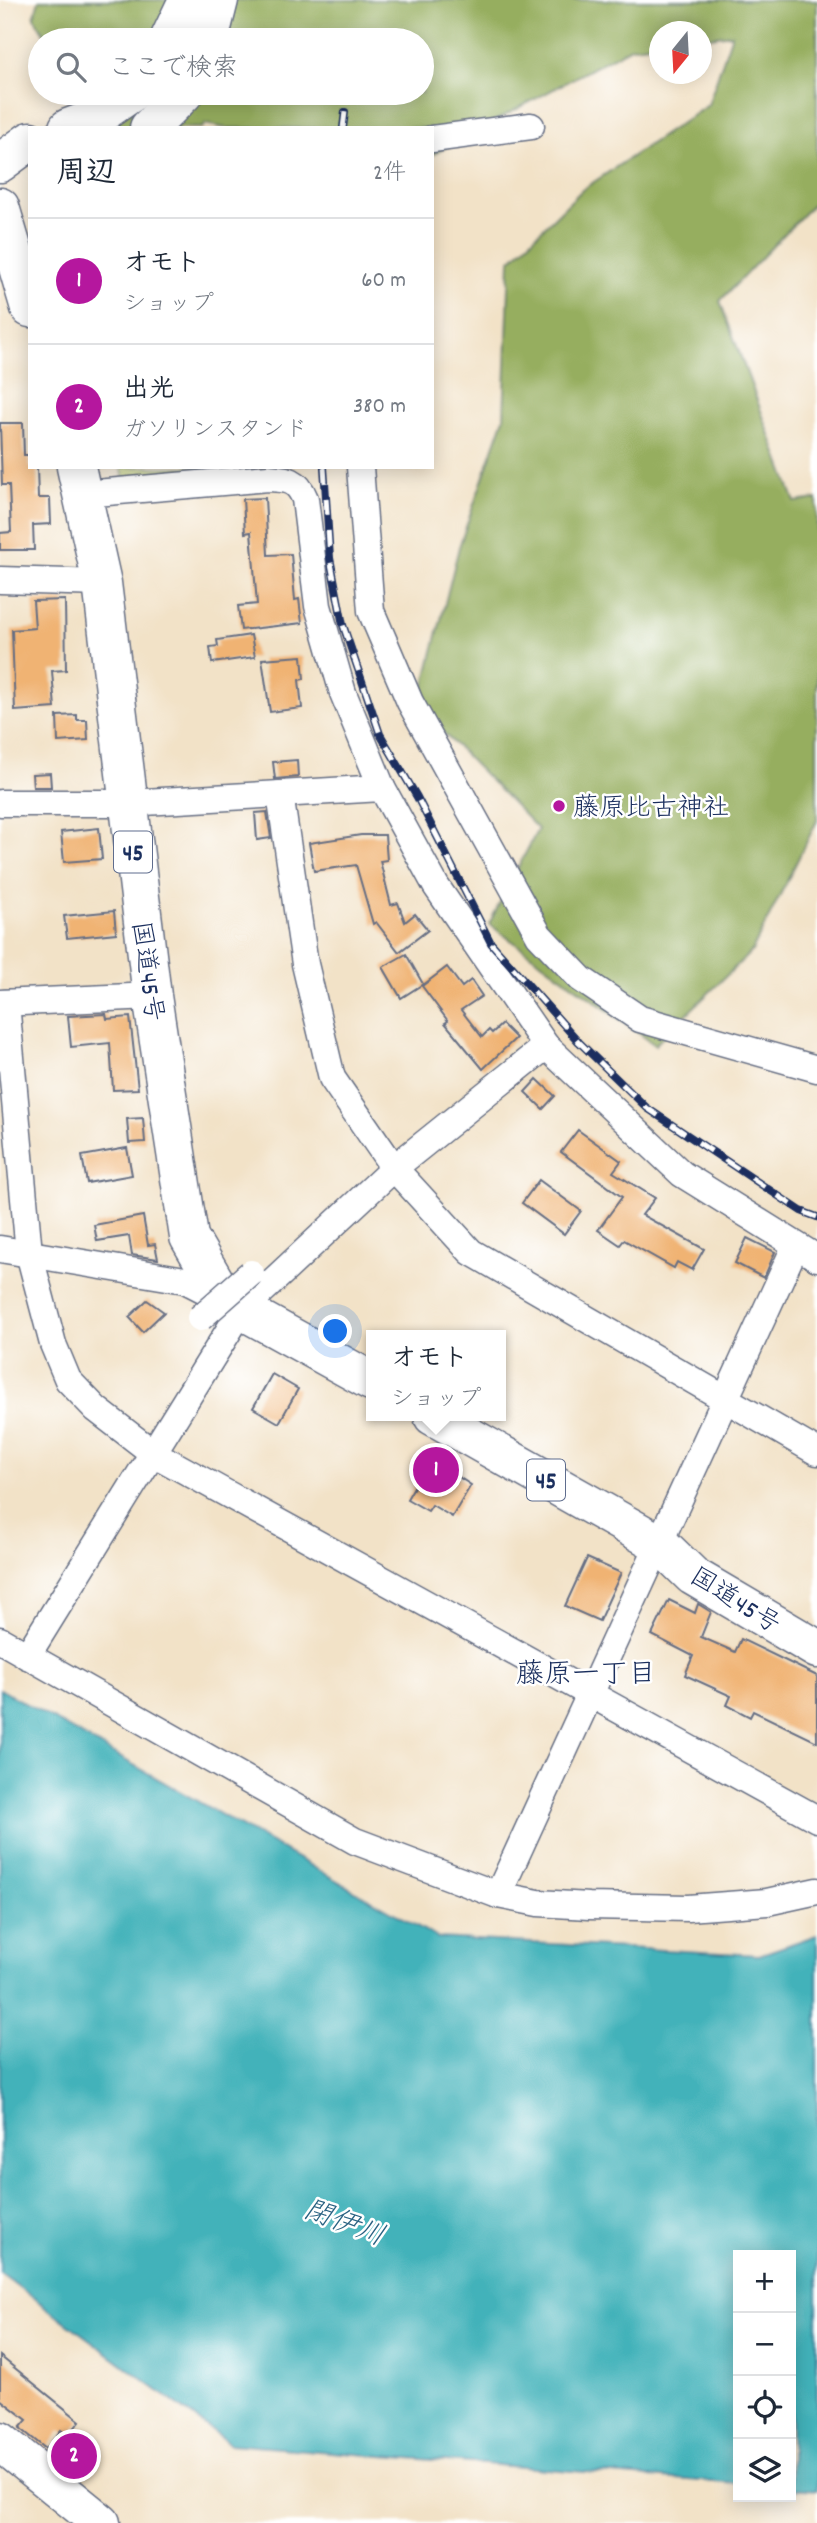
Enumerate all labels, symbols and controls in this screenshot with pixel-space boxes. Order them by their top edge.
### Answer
north arrow [649,21,712,84]
search box [28,28,434,105]
icon: search [52,48,90,86]
text: ここで検索 [108,51,238,88]
text: 周辺 [56,154,116,197]
text: 2件 [373,158,406,191]
text: オモト [123,246,201,283]
text: 1 [76,265,82,298]
text: 60 m [361,265,406,298]
text: ショップ [123,289,214,322]
text: 出光 [123,372,175,409]
text: 2 [74,391,84,424]
text: 380 m [353,391,406,424]
text: ガソリンスタンド [123,415,307,448]
place label: 藤原比古神社 [573,791,729,828]
marker: 藤原比古神社 [551,798,567,814]
road number: 45 [114,832,152,872]
street label: 国道45号 [120,919,171,1024]
your location [318,1314,352,1348]
popup [366,1330,506,1421]
text: オモト [390,1341,468,1378]
text: ショップ [390,1384,482,1417]
pin: 1 [413,1444,459,1496]
road number: 45 [527,1460,565,1500]
street label: 国道45号 [682,1560,787,1644]
district label: 藤原一丁目 [516,1657,656,1697]
water label: 閉伊川 [297,2192,390,2259]
map controls [733,2250,796,2502]
button: + [733,2250,796,2313]
button: − [733,2313,796,2376]
button: locate [733,2376,796,2439]
pin: 2 [51,2430,97,2482]
button: layers [733,2439,796,2502]

